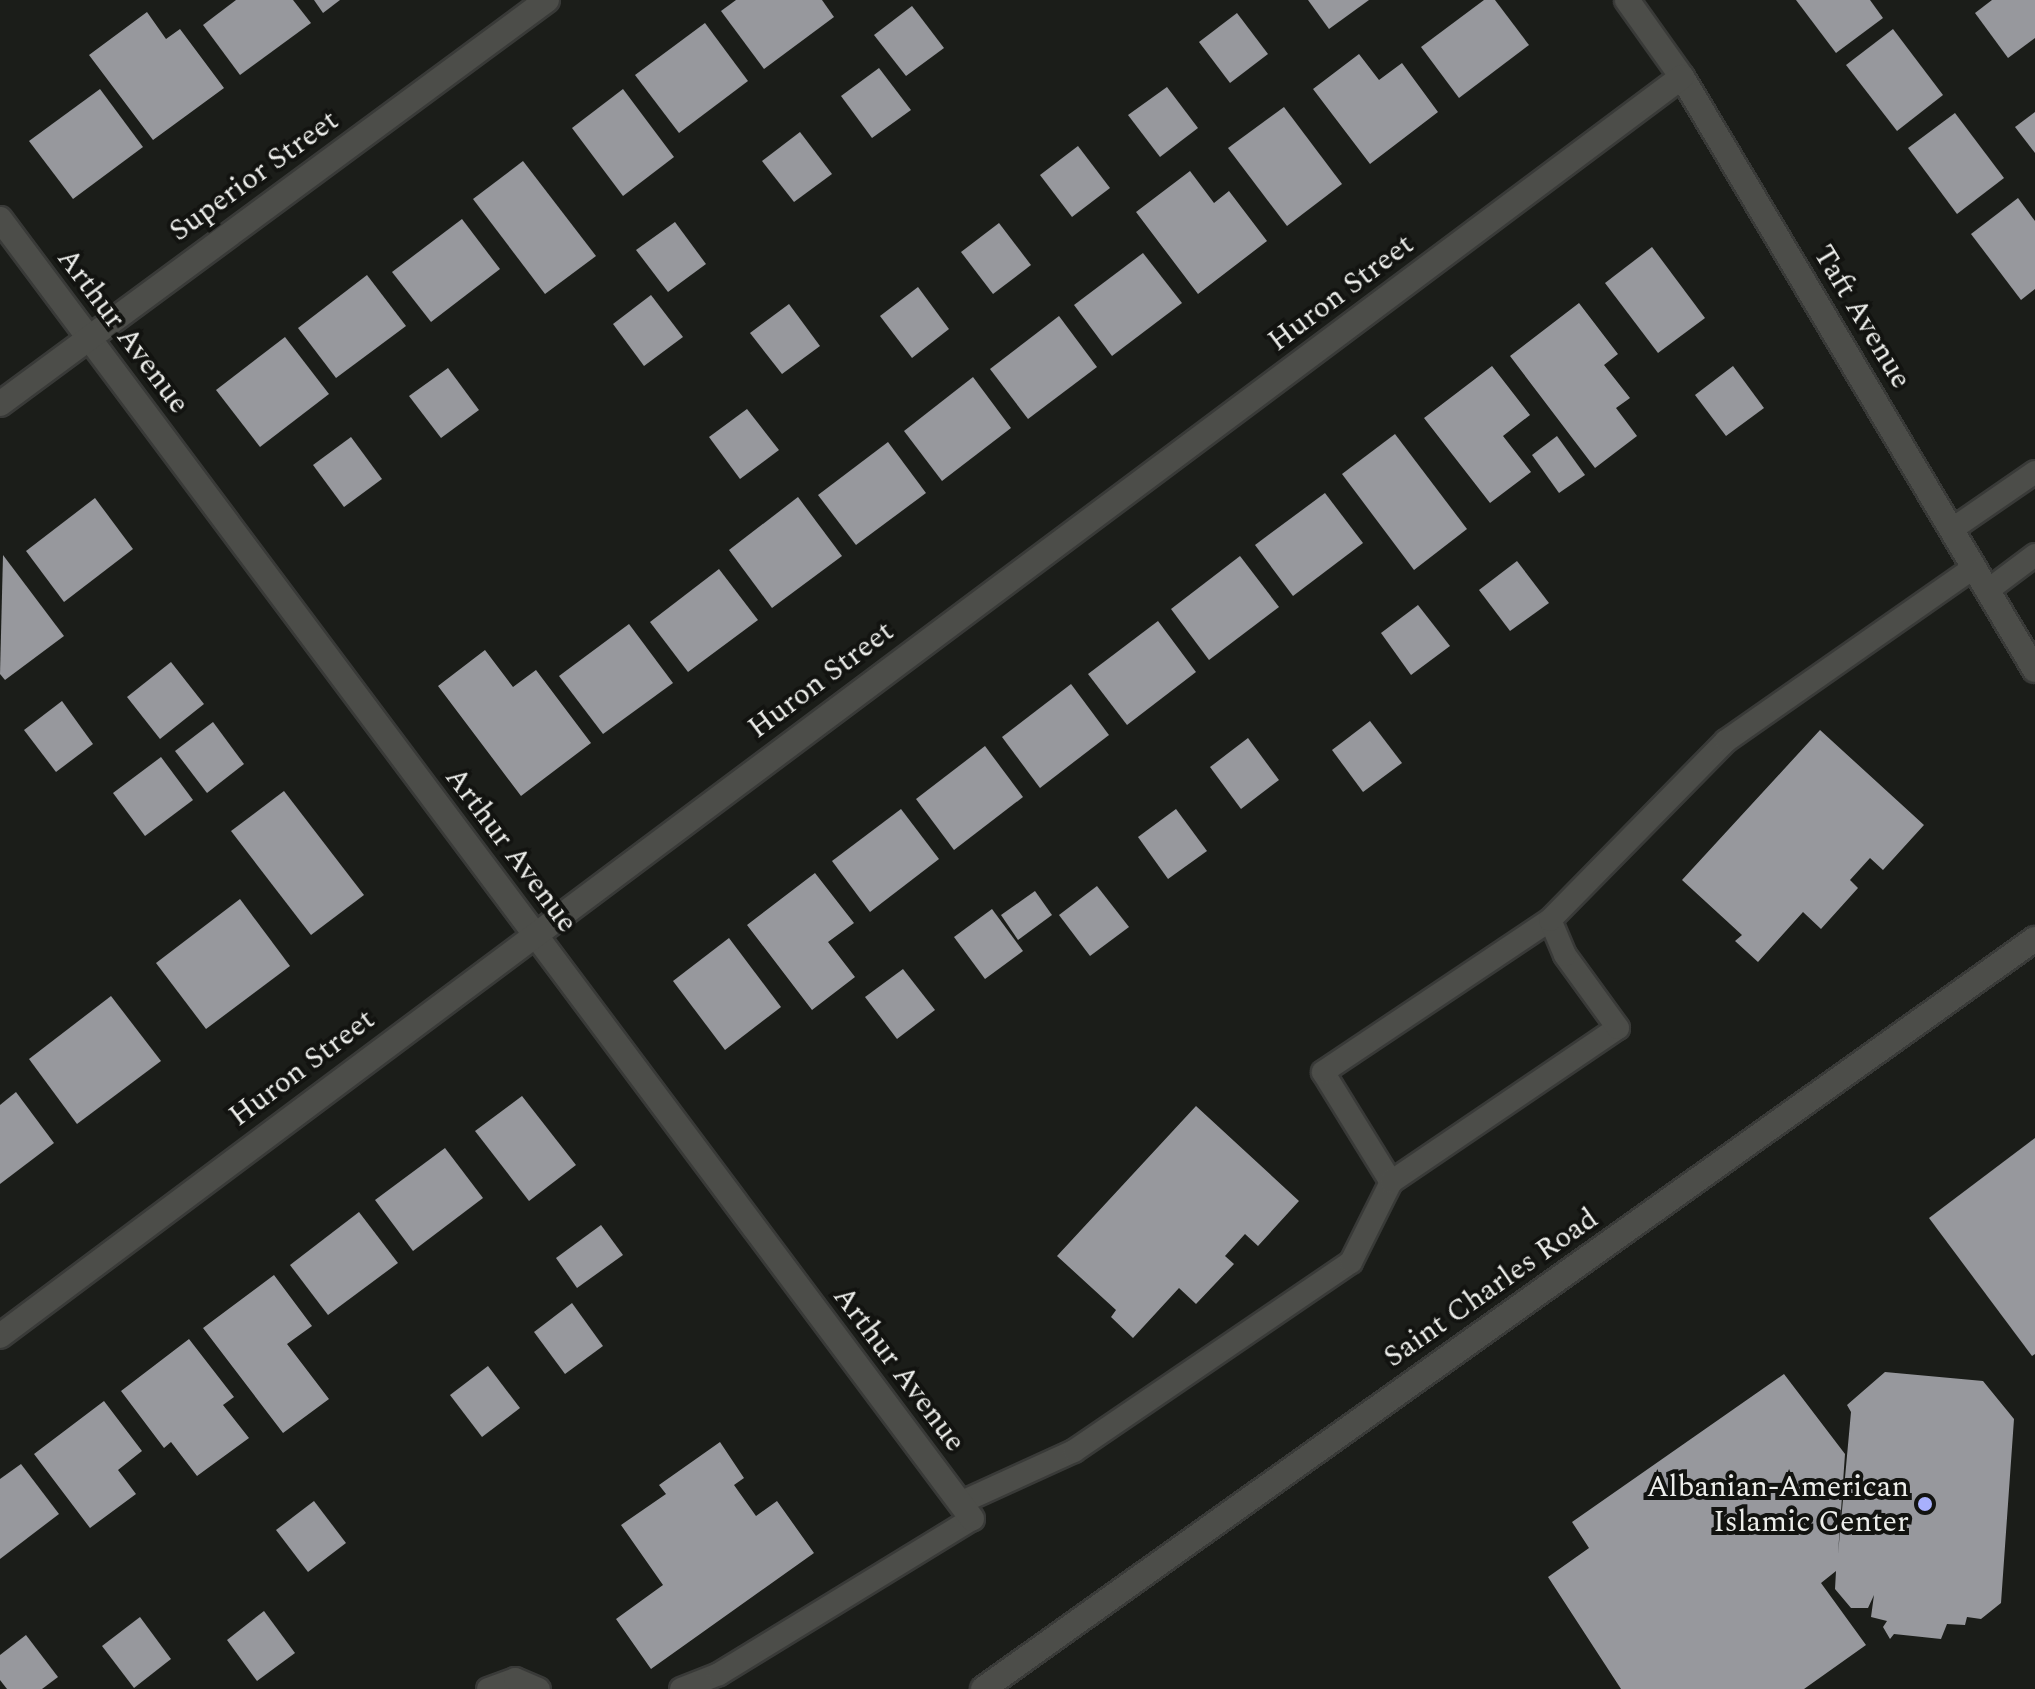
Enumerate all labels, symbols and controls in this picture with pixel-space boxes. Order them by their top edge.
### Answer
street label: Superior Street [162,103,346,249]
street label: Huron Street [1261,227,1421,359]
street label: Taft Avenue [1805,239,1919,395]
street label: Arthur Avenue [49,241,197,421]
street label: Huron Street [741,614,901,746]
street label: Arthur Avenue [437,760,585,940]
street label: Huron Street [222,1002,382,1134]
street label: Saint Charles Road [1377,1201,1605,1375]
street label: Arthur Avenue [825,1279,973,1459]
place label: Albanian-American Islamic Center [1647,1469,1909,1540]
marker: Albanian-American Islamic Center [1916,1495,1934,1513]

